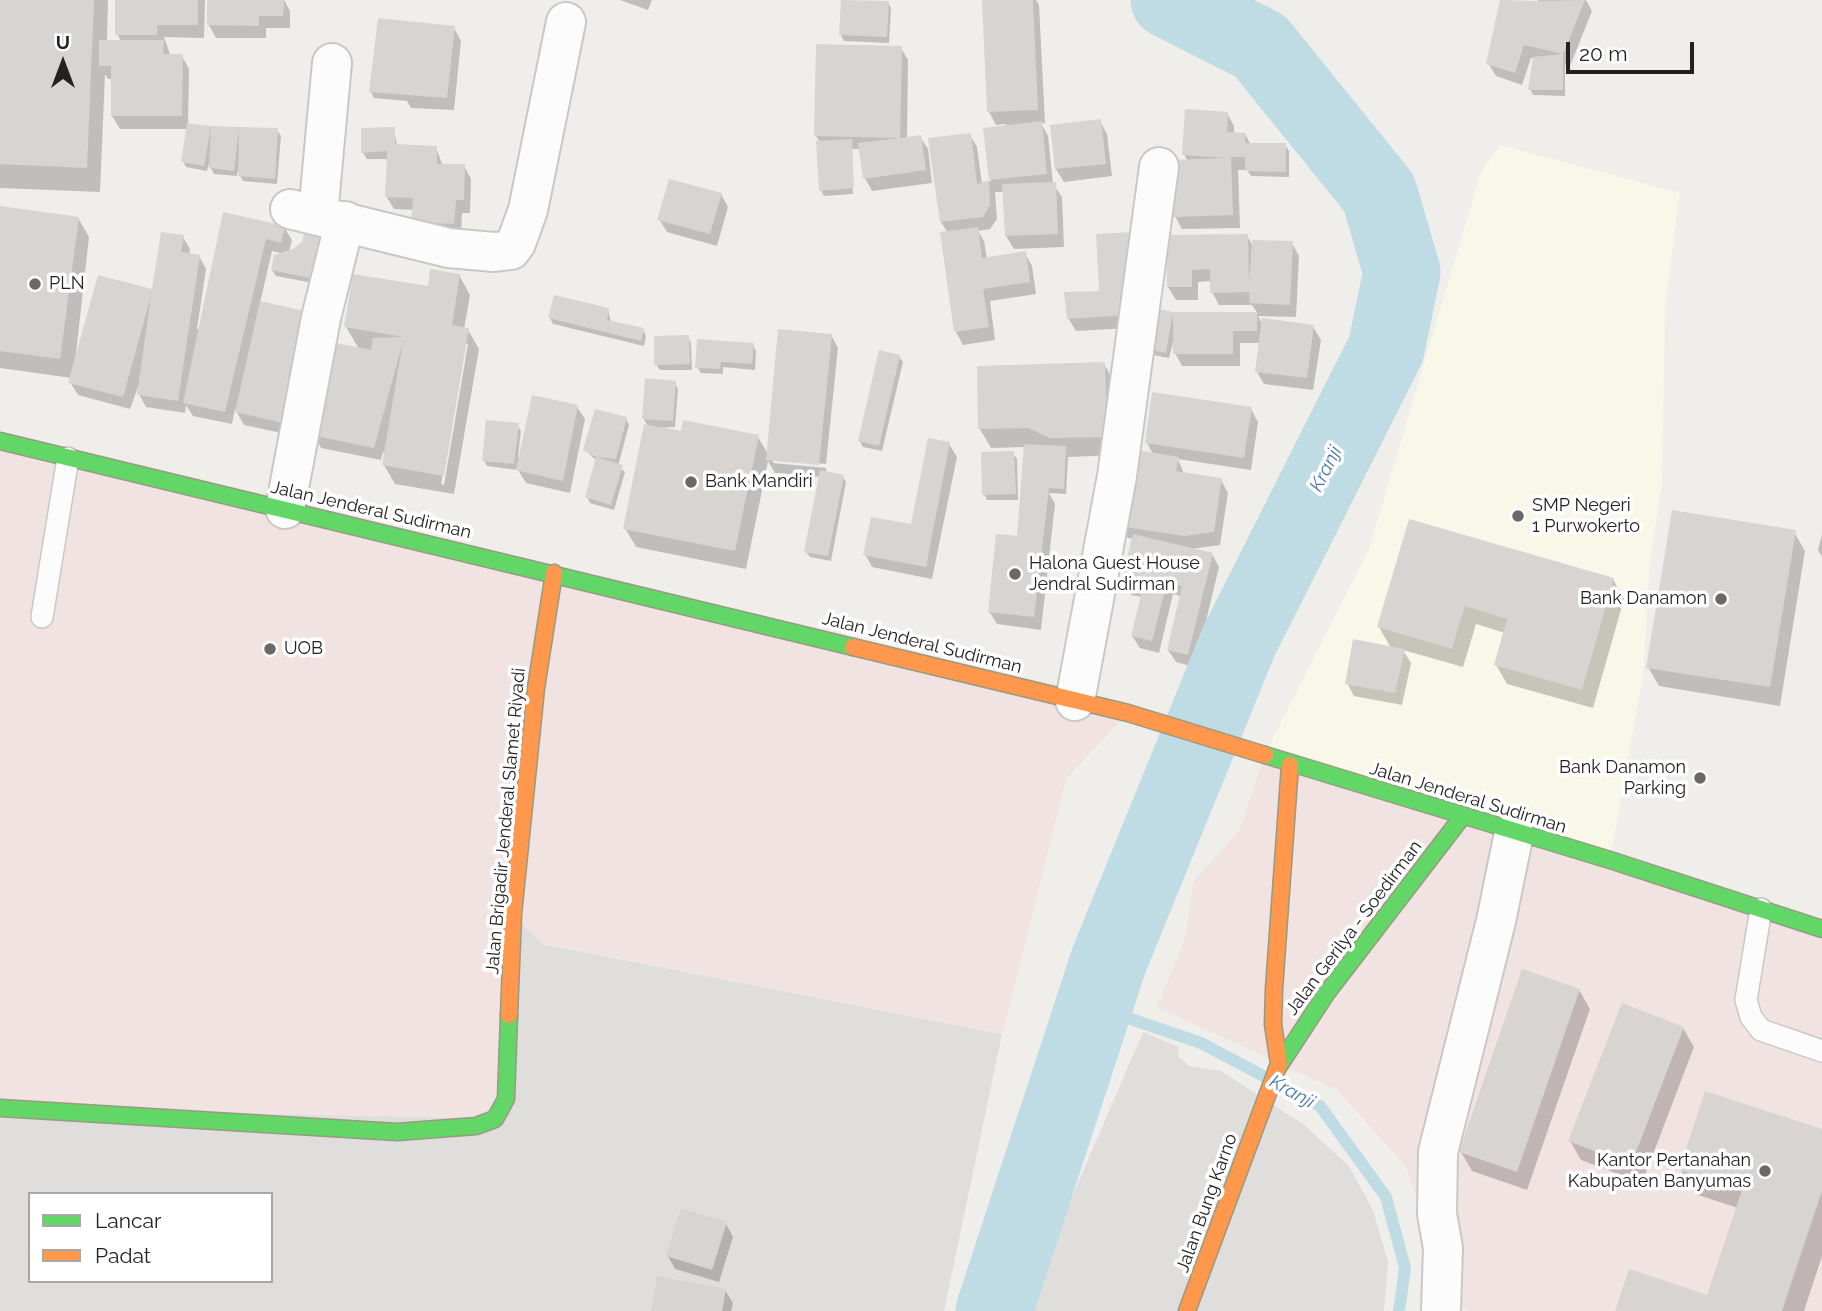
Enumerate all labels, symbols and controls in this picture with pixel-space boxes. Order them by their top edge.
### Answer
north arrow [28,28,98,98]
scale bar [1570,28,1698,72]
text: U [56,31,70,53]
text: 20 m [1579,41,1627,66]
place label: PLN [49,273,85,295]
marker: PLN [27,276,43,292]
water label: Kranji [1305,442,1347,496]
place label: Bank Mandiri [705,471,813,493]
marker: Bank Mandiri [683,474,699,490]
street label: Jalan Jenderal Sudirman [269,476,473,544]
place label: SMP Negeri 1 Purwokerto [1532,495,1640,538]
marker: SMP Negeri 1 Purwokerto [1510,508,1526,524]
place label: Halona Guest House Jendral Sudirman [1029,553,1200,596]
marker: Halona Guest House Jendral Sudirman [1007,566,1023,582]
place label: Bank Danamon [1580,588,1707,610]
marker: Bank Danamon [1713,591,1729,607]
street label: Jalan Jenderal Sudirman [820,608,1024,678]
place label: UOB [284,638,323,660]
marker: UOB [262,641,278,657]
street label: Jalan Brigadir Jenderal Slamet Riyadi [482,667,530,975]
place label: Bank Danamon Parking [1559,757,1686,800]
street label: Jalan Jenderal Sudirman [1367,758,1569,838]
marker: Bank Danamon Parking [1692,770,1708,786]
street label: Jalan Gerilya - Soedirman [1281,836,1427,1020]
water label: Kranji [1265,1070,1319,1114]
street label: Jalan Bung Karno [1172,1131,1242,1275]
place label: Kantor Pertanahan Kabupaten Banyumas [1568,1150,1751,1192]
marker: Kantor Pertanahan Kabupaten Banyumas [1757,1163,1773,1179]
legend [28,1192,273,1283]
text: Lancar [95,1208,161,1233]
text: Padat [95,1243,151,1268]

